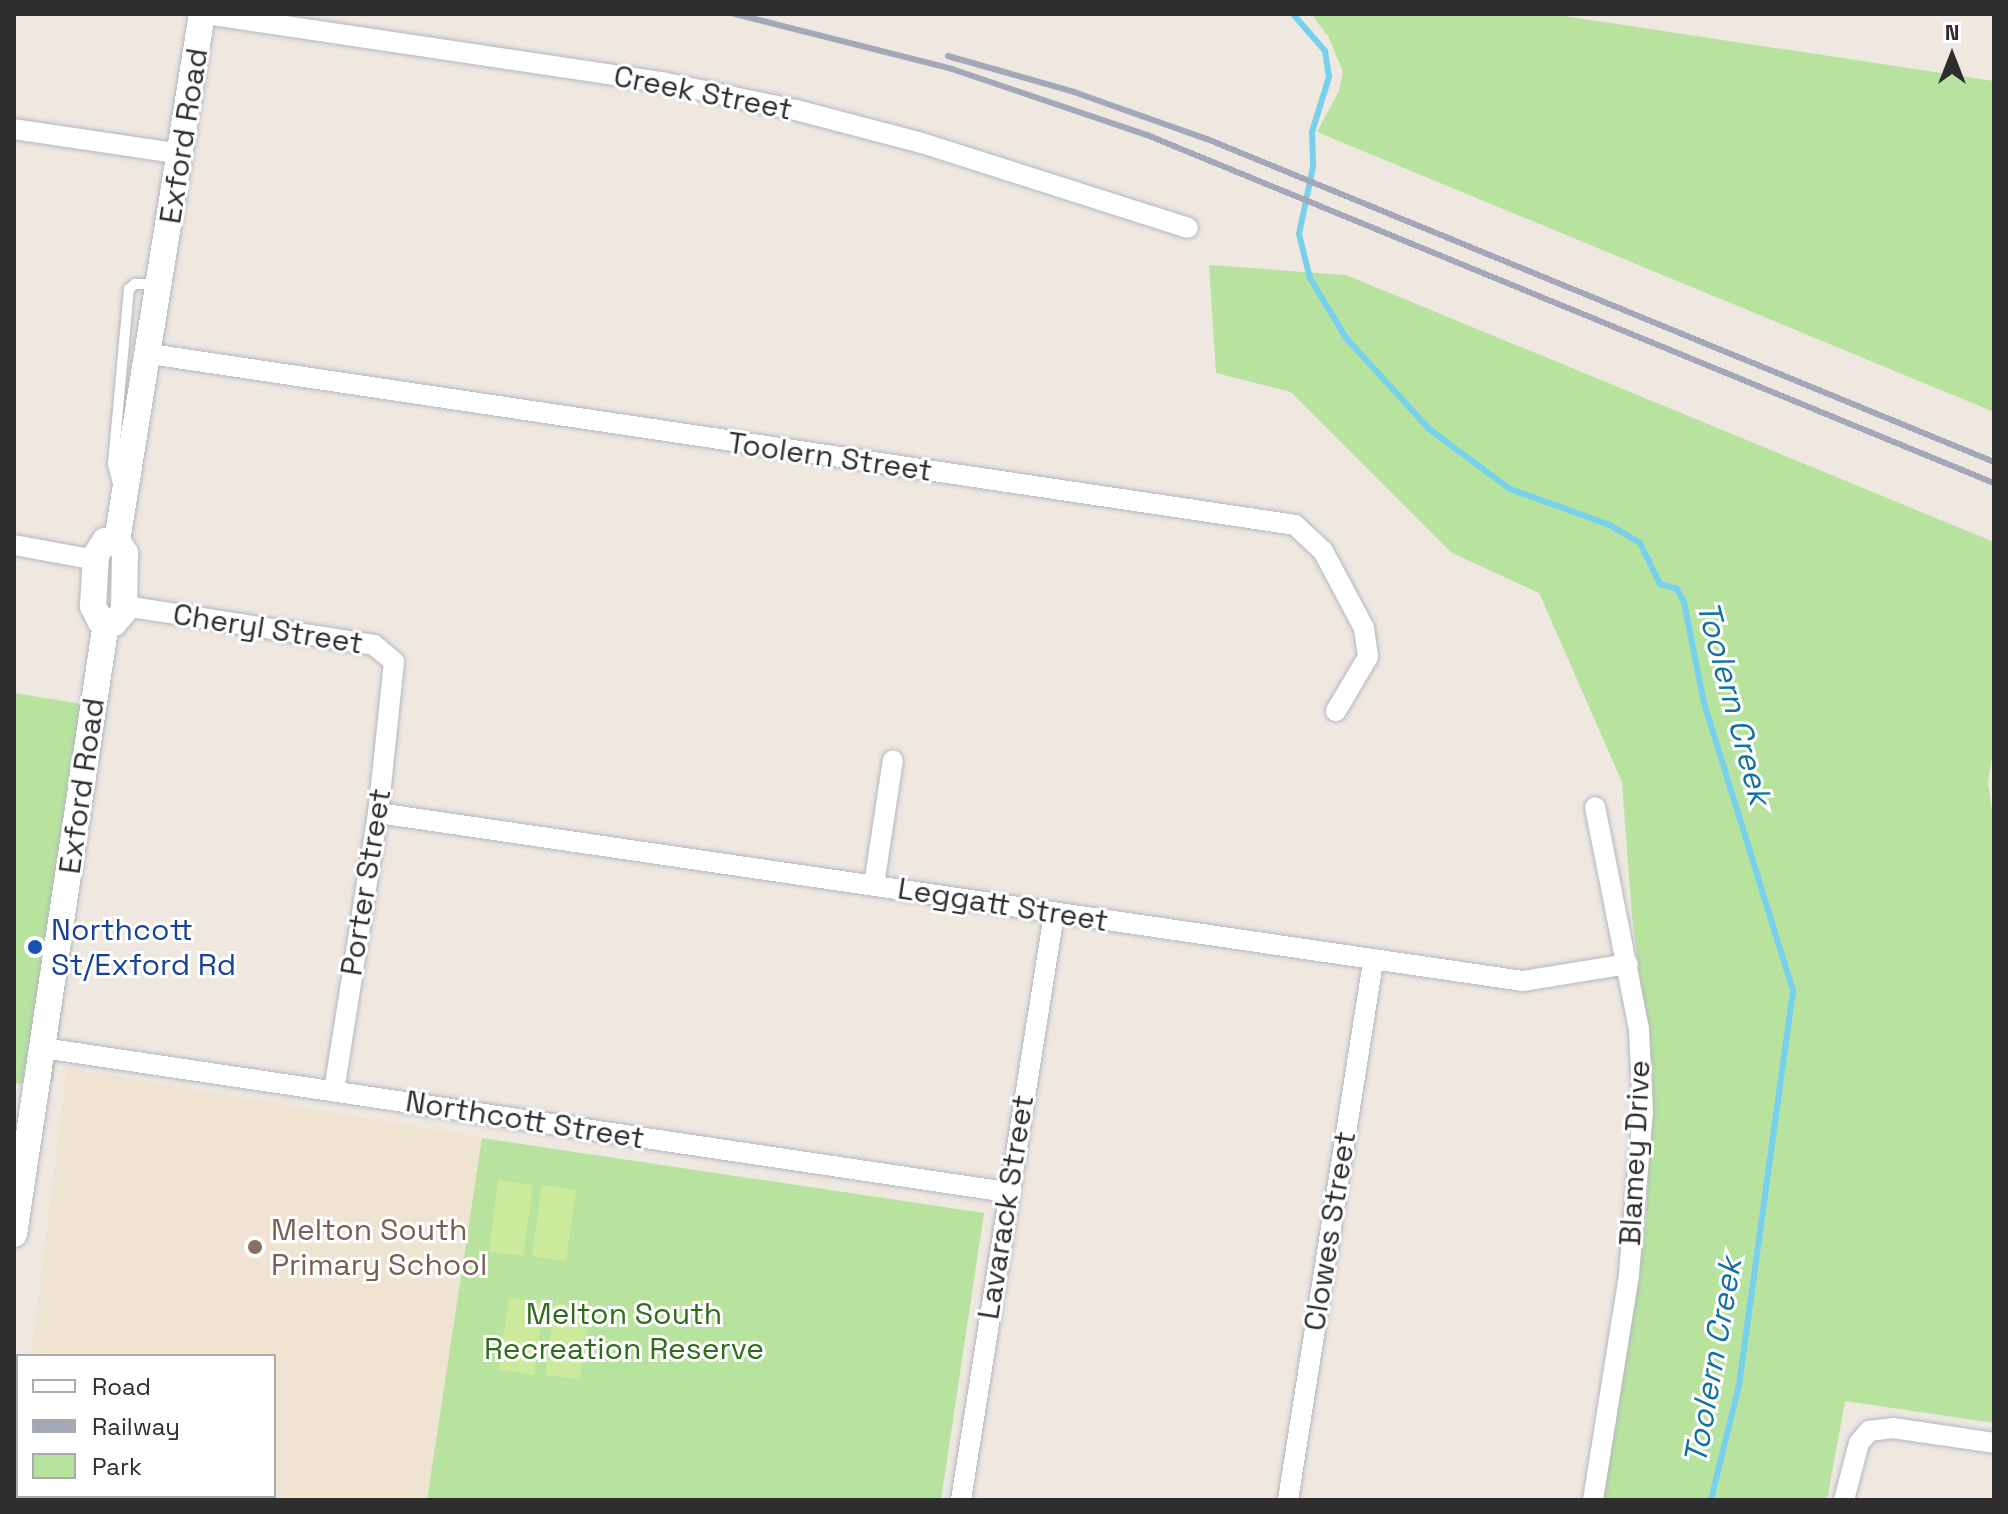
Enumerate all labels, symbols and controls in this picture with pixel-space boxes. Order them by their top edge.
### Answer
north arrow [1912,16,1992,96]
text: N [1945,18,1959,46]
street label: Exford Road [152,46,216,226]
street label: Creek Street [611,58,795,128]
street label: Toolern Street [726,425,934,489]
street label: Cheryl Street [170,596,366,662]
water label: Toolern Creek [1688,597,1780,809]
street label: Exford Road [52,696,112,876]
street label: Porter Street [333,786,399,978]
street label: Leggatt Street [895,871,1111,939]
place label: Northcott St/Exford Rd [51,912,236,982]
marker: Northcott St/Exford Rd [26,938,44,956]
street label: Blamey Drive [1612,1059,1658,1247]
street label: Northcott Street [403,1083,647,1157]
street label: Lavarack Street [970,1092,1042,1322]
street label: Clowes Street [1296,1129,1364,1333]
place label: Melton South Primary School [271,1212,487,1282]
marker: Melton South Primary School [246,1238,264,1256]
water label: Toolern Creek [1676,1255,1750,1467]
park label: Melton South Recreation Reserve [484,1296,764,1366]
legend [16,1354,276,1498]
text: Road [92,1371,151,1402]
text: Railway [92,1411,180,1442]
text: Park [92,1451,142,1482]

